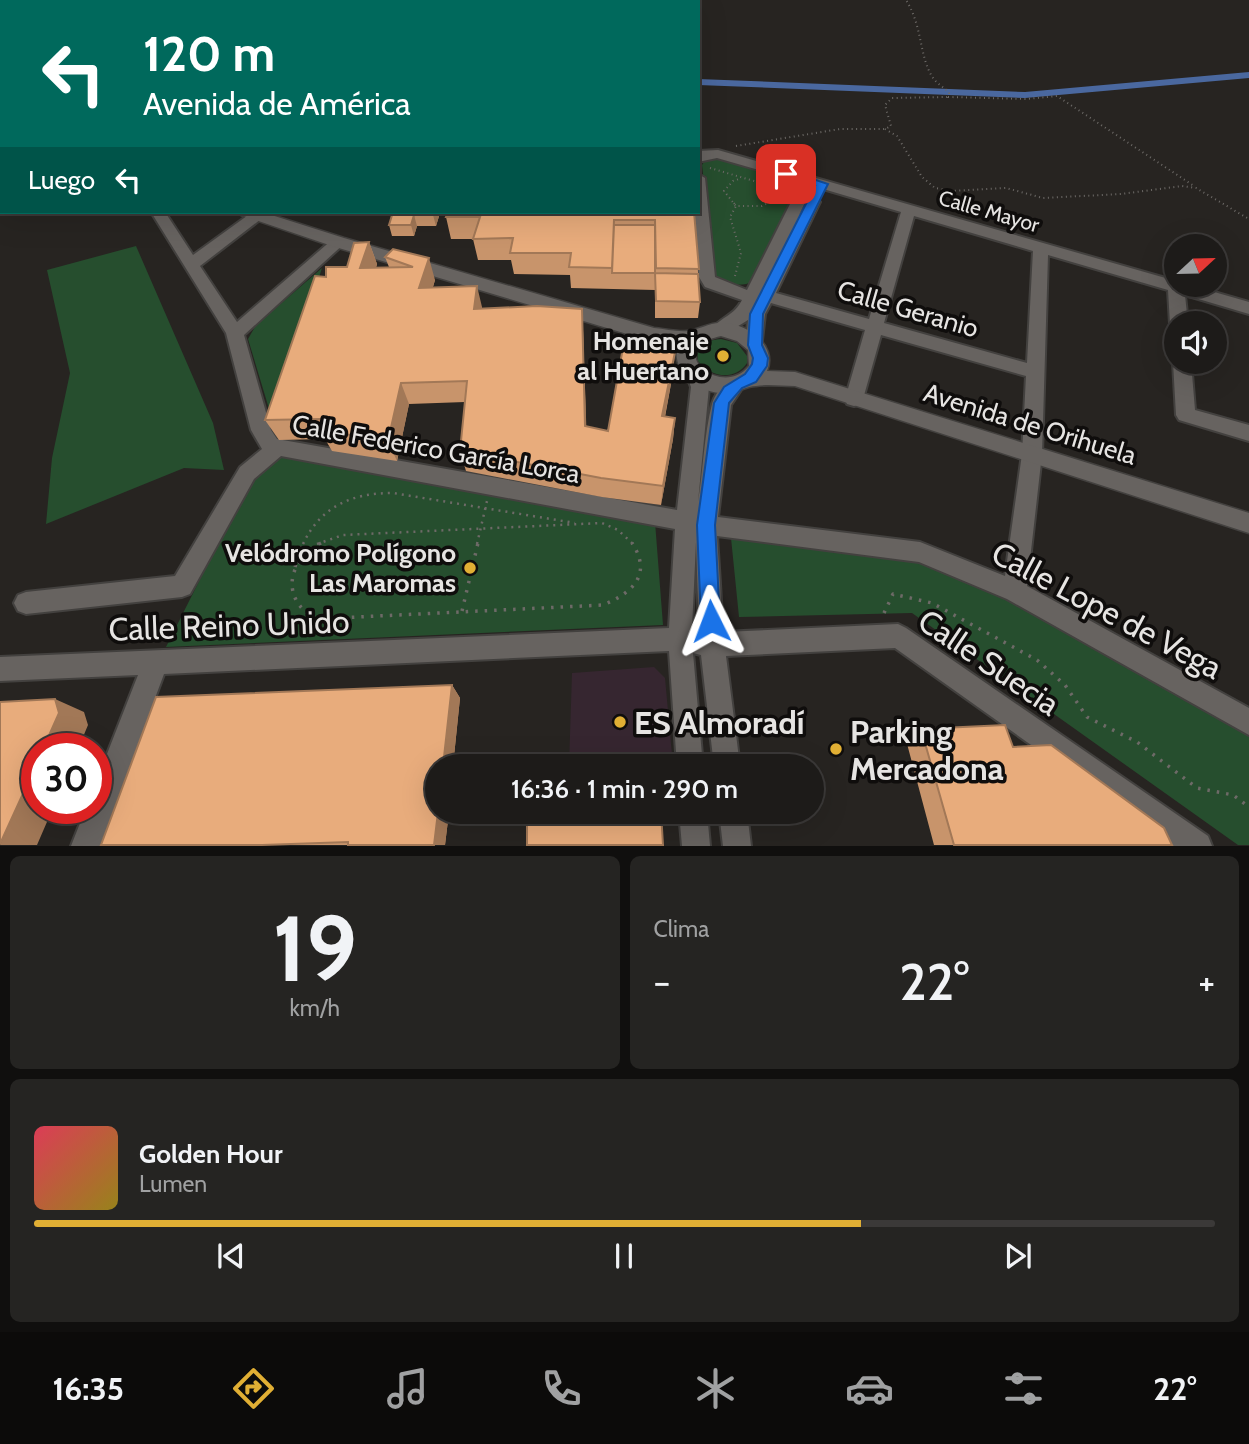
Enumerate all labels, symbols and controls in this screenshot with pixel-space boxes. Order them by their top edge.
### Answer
text: 120 m [143,24,275,83]
icon: left [28,28,119,119]
text: Avenida de América [143,84,411,123]
pin [756,144,816,204]
icon: arrive [767,155,805,193]
icon: left [109,161,147,199]
text: Luego [28,164,95,196]
street label: Calle Mayor [936,185,1043,237]
north arrow [1164,234,1227,298]
map controls [1164,234,1227,374]
street label: Calle Geranio [834,274,982,344]
button: sound [1164,311,1227,374]
place label: Homenaje al Huertano [577,325,709,387]
marker: Homenaje al Huertano [715,348,731,364]
street label: Avenida de Orihuela [920,376,1141,472]
street label: Calle Federico García Lorca [290,408,583,490]
street label: Calle Lope de Vega [985,533,1229,687]
place label: Velódromo Polígono Las Maromas [225,537,456,599]
marker: Velódromo Polígono Las Maromas [462,560,478,576]
position arrow [674,584,748,658]
street label: Calle Reino Unido [108,601,350,649]
street label: Calle Suecia [911,601,1068,724]
place label: ES Almoradí [634,703,805,742]
place label: Parking Mercadona [850,712,1004,788]
marker: ES Almoradí [612,714,628,730]
speed limit sign: 30 [21,733,112,824]
marker: Parking Mercadona [828,741,844,757]
text: 16:36 · 1 min · 290 m [511,773,738,805]
text: 19 [272,893,357,1004]
text: Clima [654,915,709,943]
text: 22° [899,950,969,1013]
text: − [654,958,670,1005]
text: + [1198,958,1215,1005]
text: km/h [290,994,340,1022]
text: Golden Hour [139,1138,282,1170]
text: Lumen [139,1170,207,1198]
icon: previous [212,1237,250,1275]
icon: pause [605,1237,643,1275]
icon: next [999,1237,1037,1275]
icon: directions [229,1364,278,1413]
icon: music [383,1364,432,1413]
icon: phone [537,1364,586,1413]
icon: climate [691,1364,740,1413]
icon: car [845,1364,894,1413]
icon: filters [999,1364,1048,1413]
text: 16:35 [53,1369,124,1408]
text: 22° [1153,1369,1196,1408]

